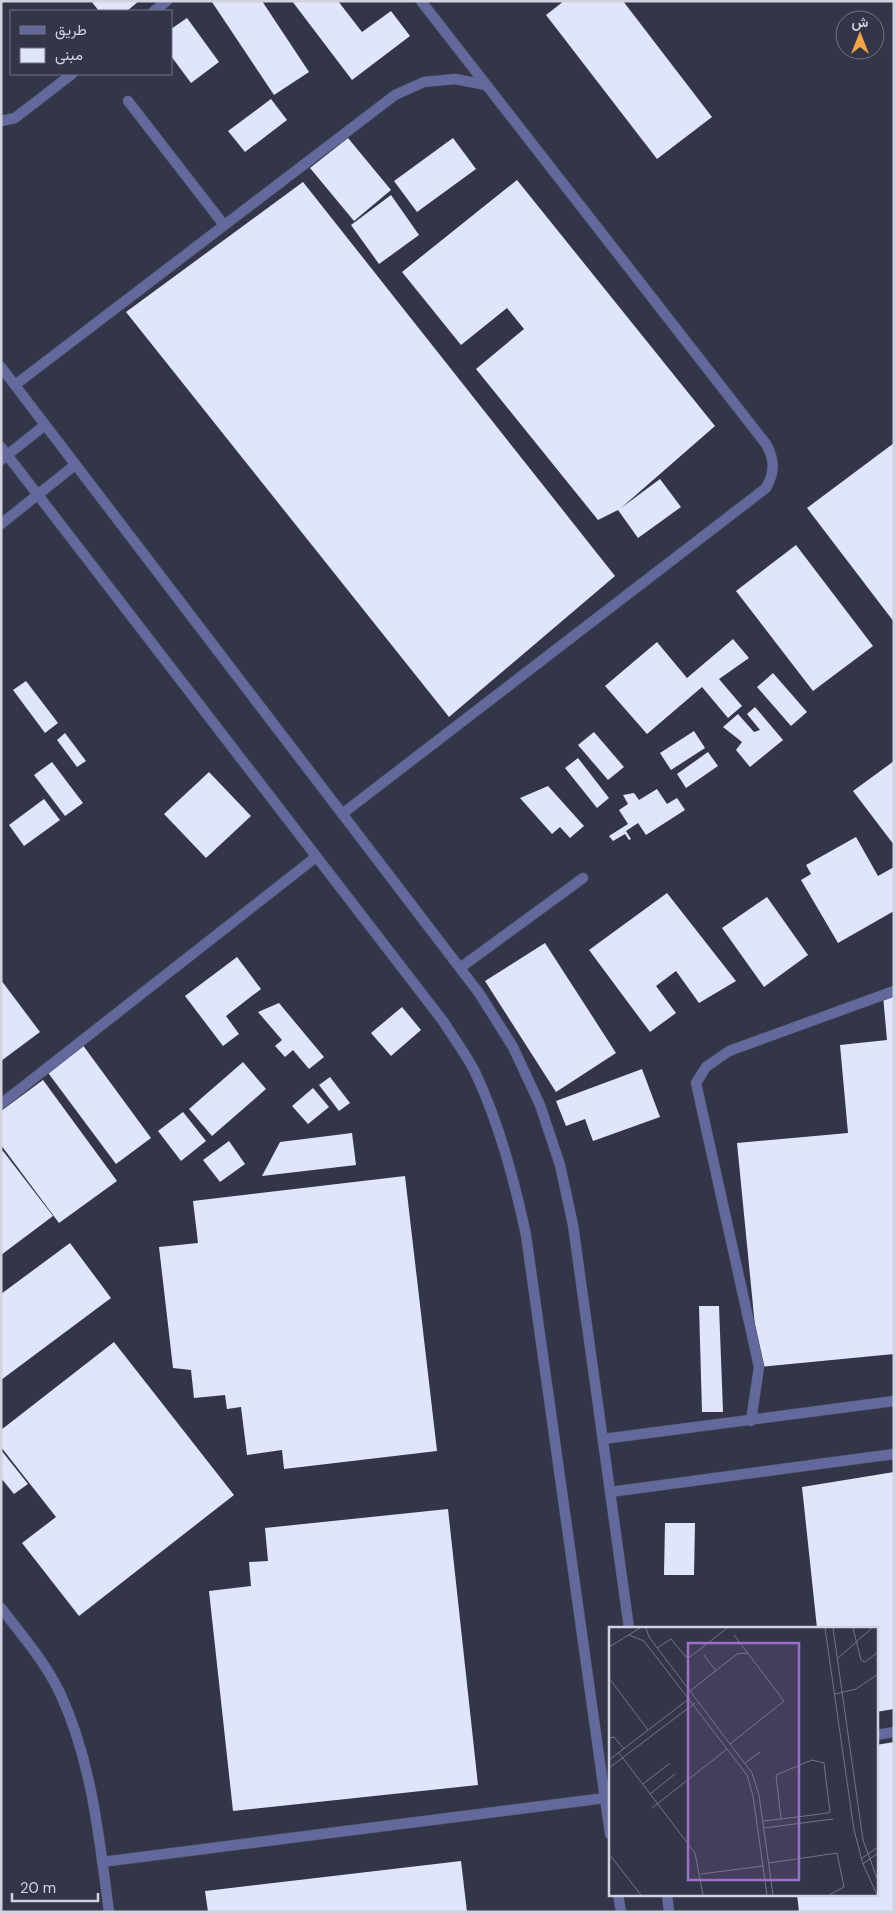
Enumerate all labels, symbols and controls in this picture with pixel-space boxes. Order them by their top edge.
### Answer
legend [10,10,172,75]
north arrow [835,10,885,60]
text: ش [852,13,869,31]
text: طريق [55,20,87,40]
text: مبنى [55,45,83,65]
inset map [609,1627,878,1896]
scale bar [12,1870,99,1902]
text: 20 m [20,1878,56,1898]

